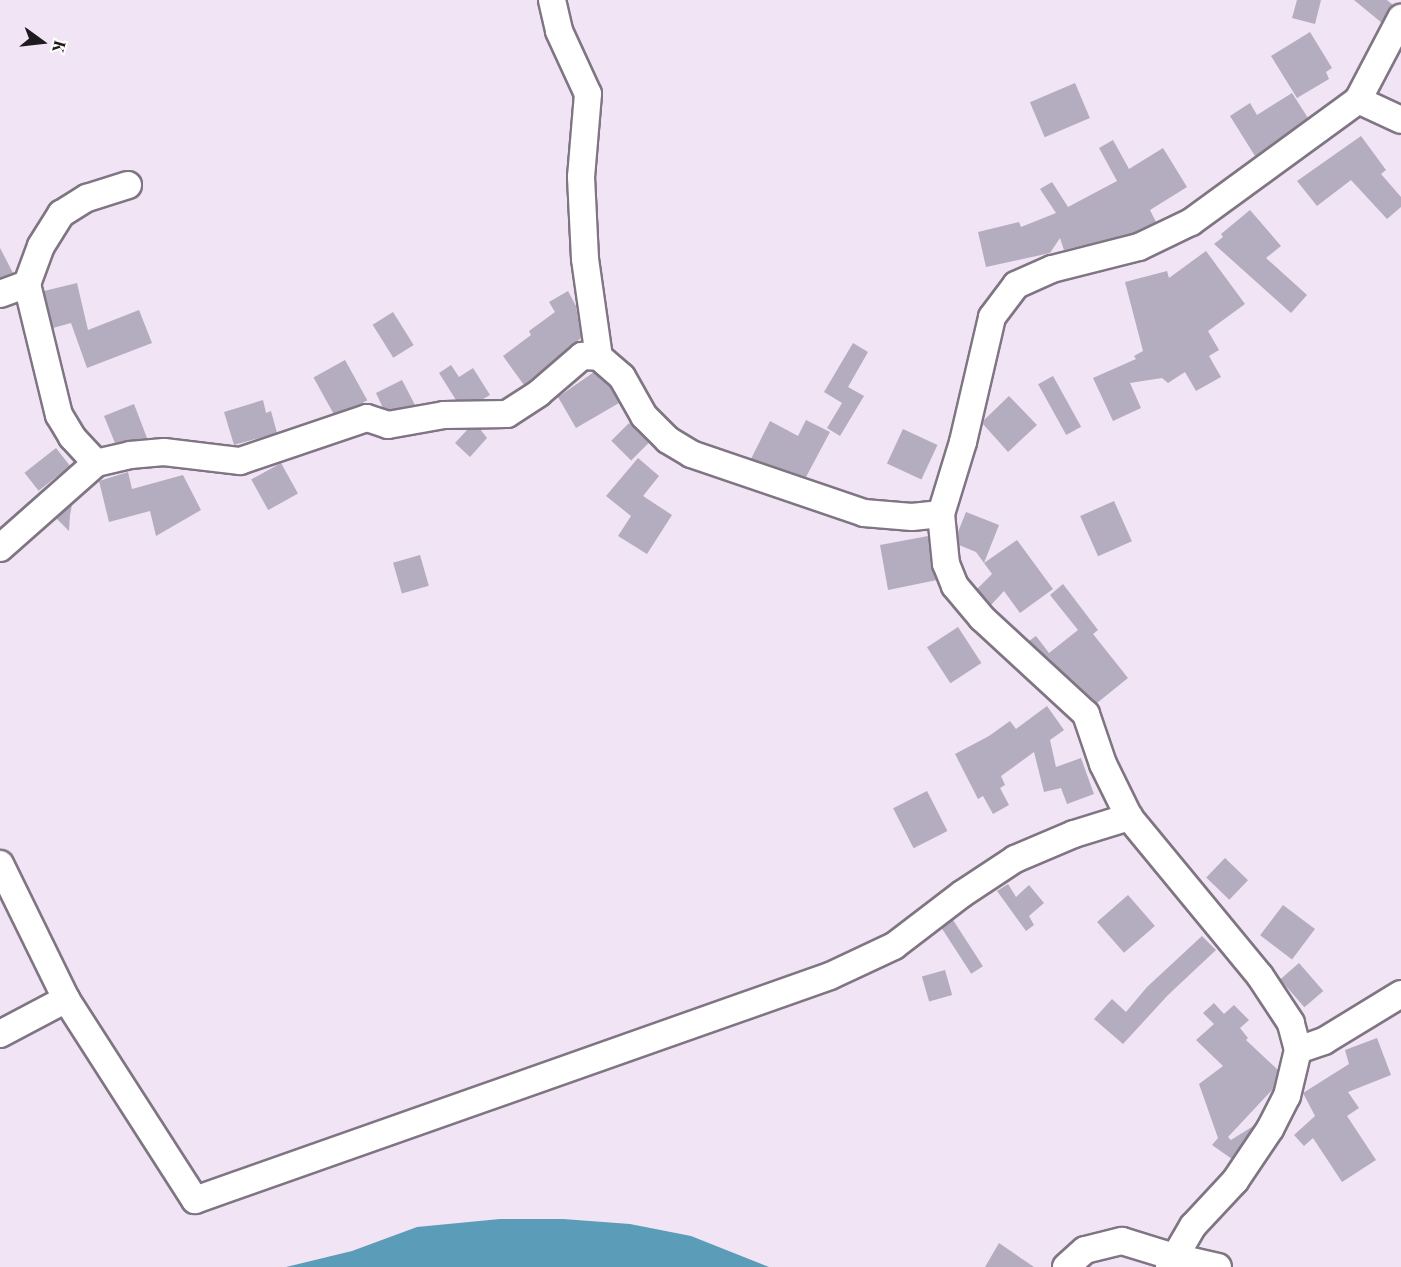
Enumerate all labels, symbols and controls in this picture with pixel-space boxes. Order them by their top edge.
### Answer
north arrow [12,12,72,72]
text: K [48,39,71,55]

